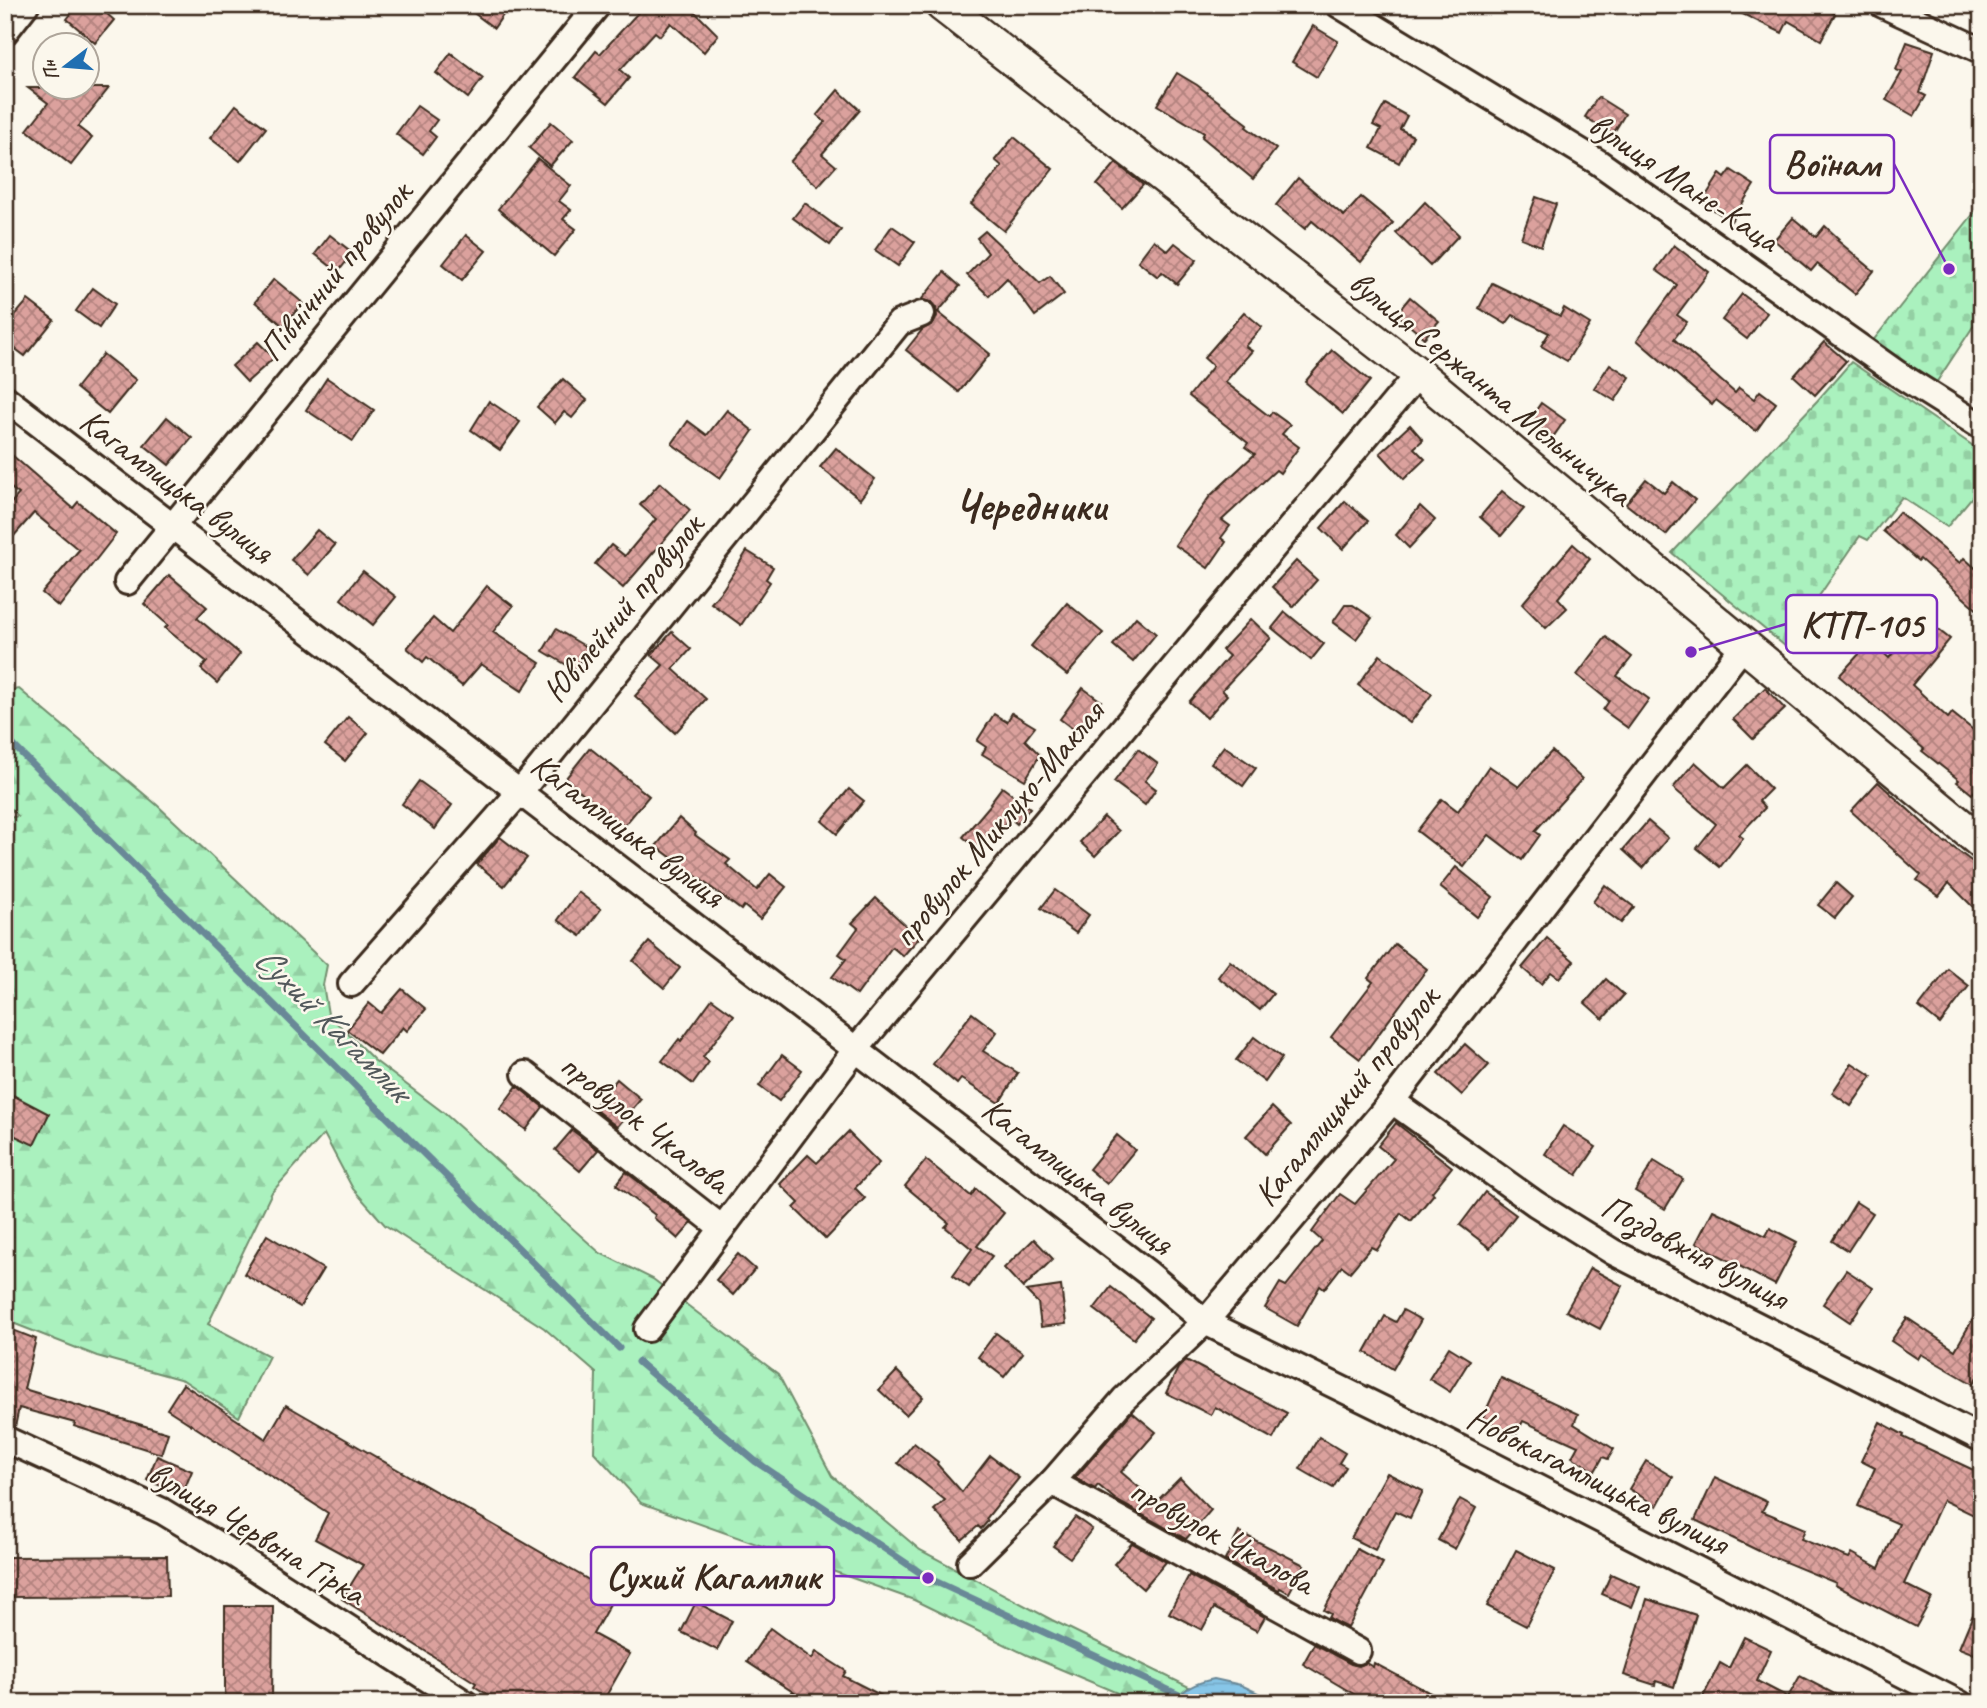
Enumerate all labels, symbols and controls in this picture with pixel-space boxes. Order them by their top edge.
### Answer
north arrow [32,32,102,102]
text: Пн [36,56,65,83]
street label: вулиця Мане-Каца [1580,102,1789,263]
callout: Воїнам [1770,135,1894,193]
text: Воїнам [1784,140,1883,187]
street label: Північний провулок [248,169,424,370]
street label: вулиця Сержанта Мельничука [1340,260,1644,518]
street label: Кагамлицька вулиця [71,398,284,574]
district label: Чередники [954,480,1109,533]
street label: Ювілейний провулок [533,502,715,712]
callout: КТП-105 [1786,595,1937,653]
text: КТП-105 [1801,601,1926,648]
street label: провулок Миклухо-Маклая [882,689,1116,956]
street label: Кагамлицька вулиця [522,742,735,918]
water label: Сухий Кагамлик [245,935,426,1116]
street label: Кагамлицький провулок [1243,974,1451,1215]
street label: провулок Чкалова [551,1043,741,1205]
street label: Кагамлицька вулиця [973,1087,1184,1266]
street label: Поздовжня вулиця [1594,1184,1799,1322]
street label: Новокагамлицька вулиця [1460,1395,1739,1567]
street label: вулиця Червона Гірка [140,1450,376,1617]
street label: провулок Чкалова [1122,1467,1324,1606]
callout: Сухий Кагамлик [591,1547,834,1605]
text: Сухий Кагамлик [606,1553,823,1600]

